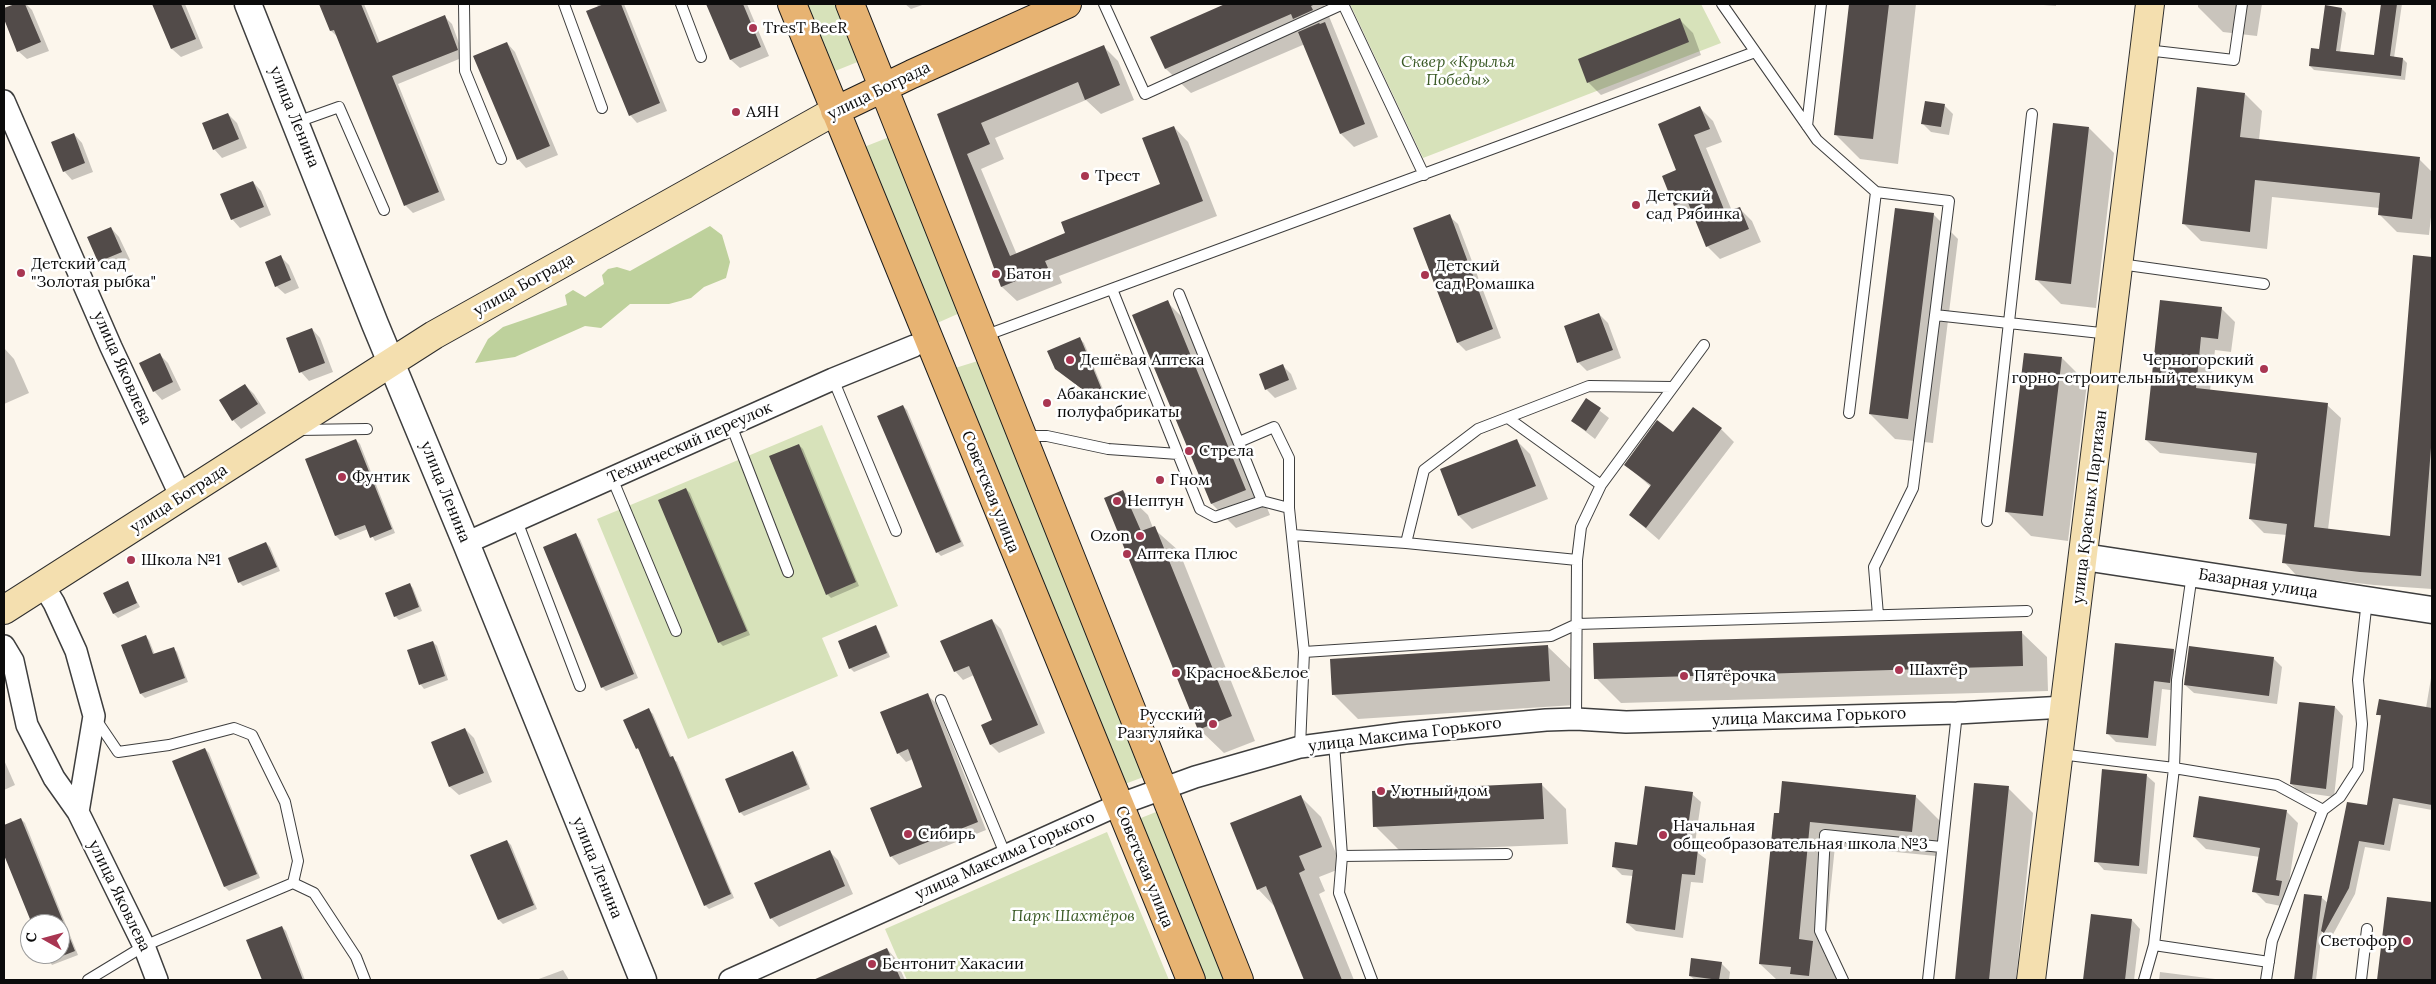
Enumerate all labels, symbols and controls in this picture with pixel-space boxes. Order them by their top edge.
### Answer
place label: TresT BeeR [763,18,847,38]
marker: TresT BeeR [747,22,759,34]
park label: Сквер «Крылья Победы» [1401,52,1515,90]
street label: улица Бограда [824,58,934,124]
street label: улица Ленина [265,63,323,171]
place label: АЯН [746,102,779,122]
marker: АЯН [730,106,742,118]
place label: Трест [1095,166,1140,186]
marker: Трест [1079,170,1091,182]
place label: Детский сад Рябинка [1646,186,1740,224]
marker: Детский сад Рябинка [1630,199,1642,211]
street label: улица Бограда [470,249,578,321]
place label: Детский сад "Золотая рыбка" [31,254,156,292]
place label: Детский сад Ромашка [1435,256,1535,294]
place label: Батон [1006,264,1051,284]
marker: Детский сад "Золотая рыбка" [15,267,27,279]
marker: Батон [990,268,1002,280]
marker: Детский сад Ромашка [1419,269,1431,281]
street label: улица Яковлева [88,308,156,428]
place label: Дешёвая Аптека [1080,350,1204,370]
place label: Черногорский горно-строительный техникум [2011,350,2254,388]
marker: Дешёвая Аптека [1064,354,1076,366]
marker: Черногорский горно-строительный техникум [2258,363,2270,375]
place label: Абаканские полуфабрикаты [1057,384,1180,422]
marker: Абаканские полуфабрикаты [1041,397,1053,409]
street label: Технический переулок [605,398,775,488]
street label: улица Красных Партизан [2069,409,2111,605]
street label: Советская улица [957,428,1023,556]
street label: улица Ленина [416,438,474,546]
place label: Стрела [1199,441,1254,461]
marker: Стрела [1183,445,1195,457]
street label: улица Бограда [127,460,231,538]
place label: Фунтик [352,467,410,487]
place label: Гном [1170,470,1210,490]
marker: Фунтик [336,471,348,483]
marker: Гном [1154,474,1166,486]
place label: Нептун [1127,491,1184,511]
marker: Нептун [1111,495,1123,507]
place label: Ozon [1090,526,1130,546]
marker: Ozon [1134,530,1146,542]
place label: Аптека Плюс [1137,544,1238,564]
marker: Аптека Плюс [1121,548,1133,560]
place label: Школа №1 [141,550,221,570]
marker: Школа №1 [125,554,137,566]
street label: Базарная улица [2197,565,2319,603]
place label: Шахтёр [1909,660,1968,680]
place label: Красное&Белое [1186,663,1308,683]
marker: Шахтёр [1893,664,1905,676]
place label: Пятёрочка [1694,666,1776,686]
marker: Красное&Белое [1170,667,1182,679]
marker: Пятёрочка [1678,670,1690,682]
street label: улица Максима Горького [1711,704,1907,730]
place label: Русский Разгуляйка [1117,705,1203,743]
street label: улица Максима Горького [1307,714,1503,756]
marker: Русский Разгуляйка [1207,718,1219,730]
place label: Уютный дом [1391,781,1488,801]
marker: Уютный дом [1375,785,1387,797]
street label: Советская улица [1111,803,1177,931]
street label: улица Максима Горького [912,808,1098,904]
street label: улица Ленина [568,814,626,922]
place label: Начальная общеобразовательная школа №3 [1673,816,1928,854]
place label: Сибирь [918,824,976,844]
marker: Сибирь [902,828,914,840]
marker: Начальная общеобразовательная школа №3 [1657,829,1669,841]
street label: улица Яковлева [84,837,154,955]
park label: Парк Шахтёров [1011,906,1135,926]
north arrow [20,914,70,964]
text: С [22,931,41,943]
place label: Светофор [2320,931,2397,951]
marker: Светофор [2401,935,2413,947]
place label: Бентонит Хакасии [882,954,1024,974]
marker: Бентонит Хакасии [866,958,878,970]

